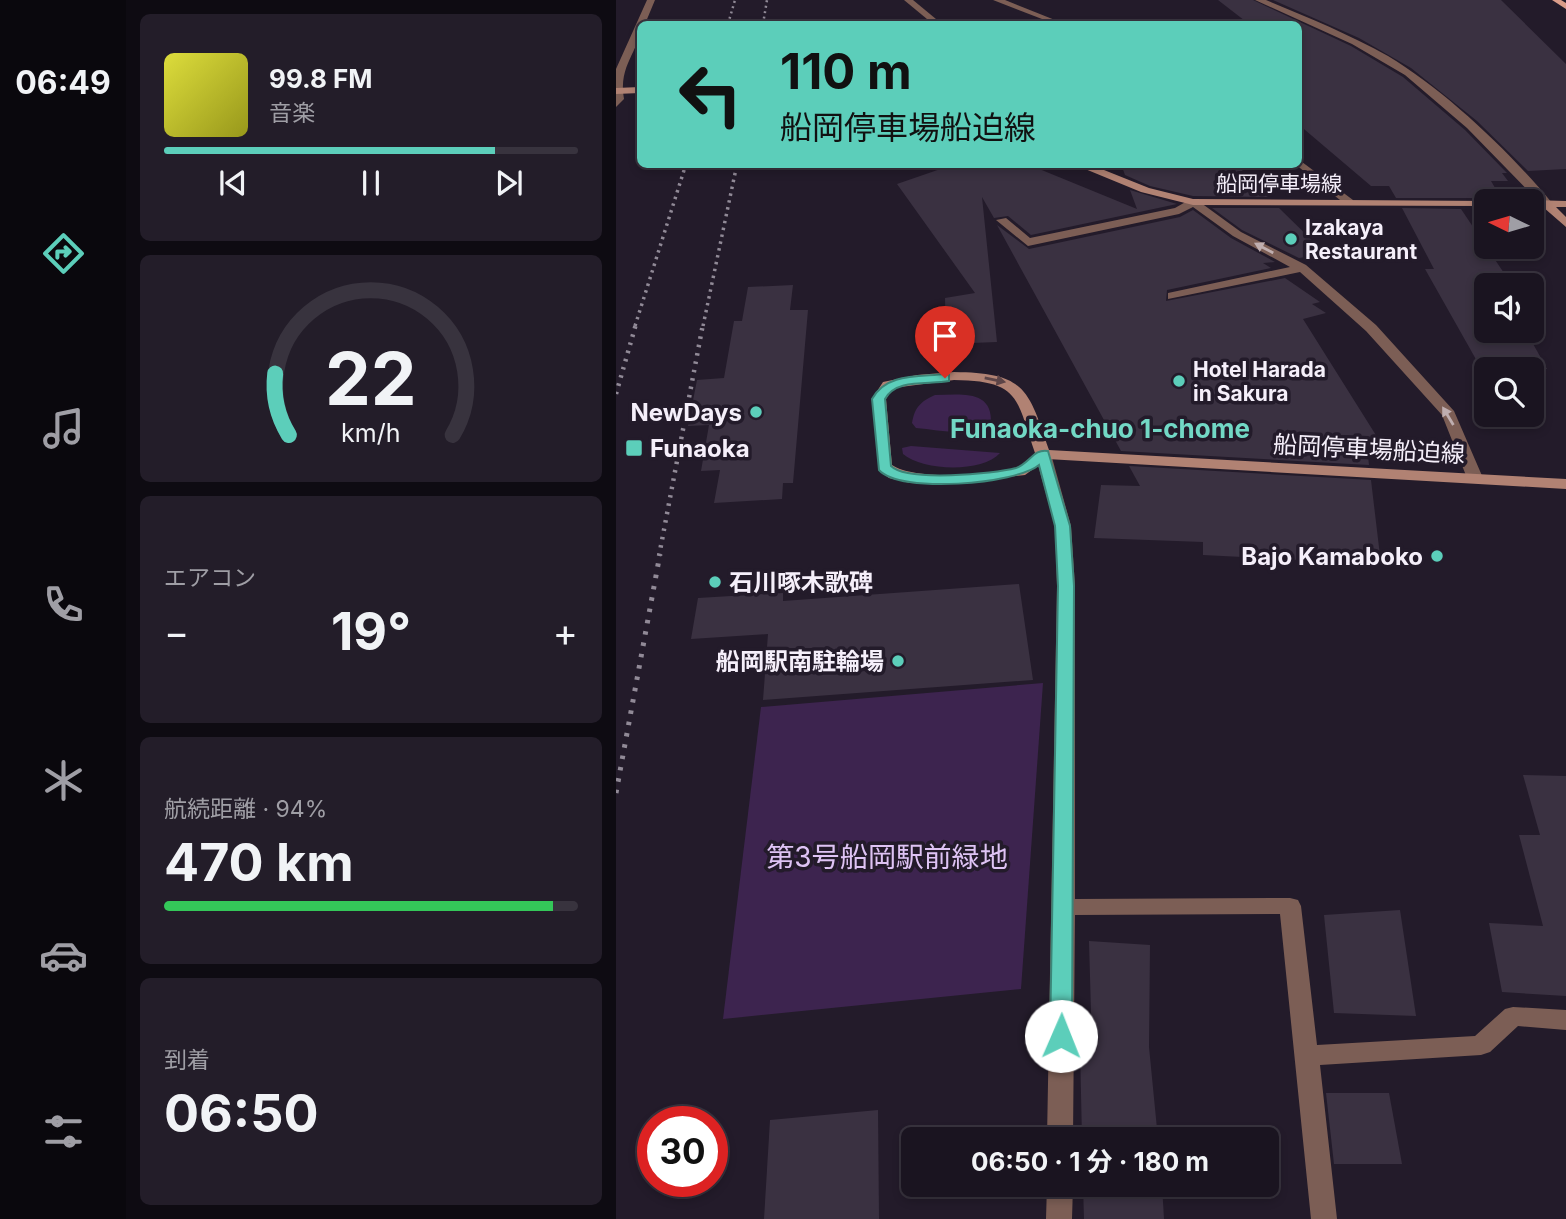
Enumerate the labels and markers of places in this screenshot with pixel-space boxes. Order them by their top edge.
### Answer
place label: Izakaya Restaurant [1305,215,1417,264]
marker: Izakaya Restaurant [1283,231,1299,247]
pin [915,306,975,378]
place label: Hotel Harada in Sakura [1193,357,1326,406]
marker: Hotel Harada in Sakura [1171,373,1187,389]
place label: NewDays [631,398,742,427]
marker: NewDays [748,404,764,420]
place label: Funaoka [650,434,750,463]
marker: Funaoka [624,438,644,458]
place label: Bajo Kamaboko [1241,542,1423,571]
marker: Bajo Kamaboko [1429,548,1445,564]
place label: 石川啄木歌碑 [729,568,873,597]
marker: 石川啄木歌碑 [707,574,723,590]
place label: 船岡駅南駐輪場 [716,647,884,676]
marker: 船岡駅南駐輪場 [890,653,906,669]

